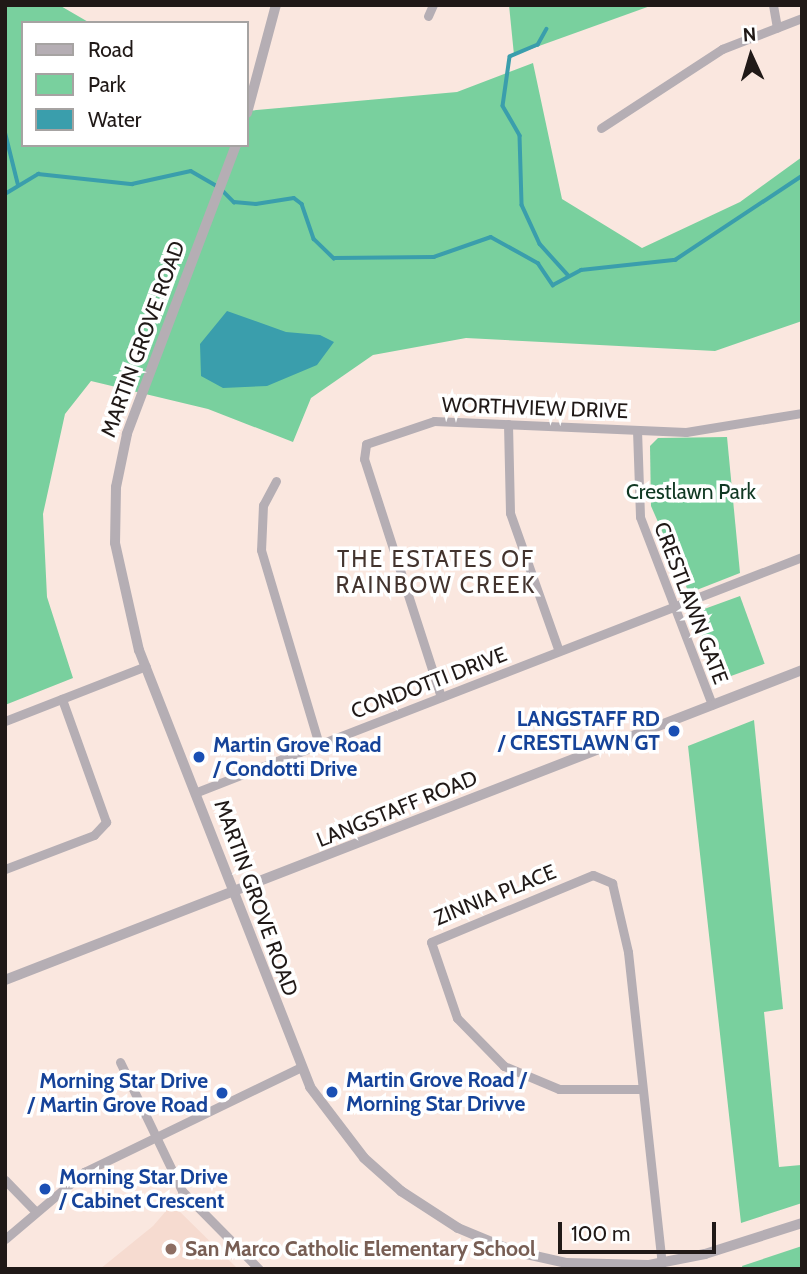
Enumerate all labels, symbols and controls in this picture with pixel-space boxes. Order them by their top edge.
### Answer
legend [21,21,248,147]
north arrow [716,21,786,91]
text: N [742,23,757,46]
text: Road [88,37,134,62]
text: Park [88,72,126,97]
text: Water [88,107,141,132]
street label: MARTIN GROVE ROAD [96,237,190,441]
street label: WORTHVIEW DRIVE [441,392,629,424]
park label: Crestlawn Park [626,479,756,505]
street label: CRESTLAWN GATE [649,518,733,688]
district label: THE ESTATES OF RAINBOW CREEK [337,545,535,599]
street label: CONDOTTI DRIVE [348,642,510,724]
place label: LANGSTAFF RD / CRESTLAWN GT [498,706,660,756]
marker: LANGSTAFF RD / CRESTLAWN GT [666,723,682,739]
place label: Martin Grove Road / Condotti Drive [213,732,382,782]
marker: Martin Grove Road / Condotti Drive [191,749,207,765]
street label: LANGSTAFF ROAD [313,765,481,853]
street label: MARTIN GROVE ROAD [209,796,303,1000]
street label: ZINNIA PLACE [430,859,560,931]
place label: Martin Grove Road / Morning Star Drivve [346,1067,527,1117]
place label: Morning Star Drive / Martin Grove Road [27,1068,208,1118]
marker: Martin Grove Road / Morning Star Drivve [324,1084,340,1100]
marker: Morning Star Drive / Martin Grove Road [214,1085,230,1101]
place label: Morning Star Drive / Cabinet Crescent [59,1164,228,1214]
marker: Morning Star Drive / Cabinet Crescent [37,1181,53,1197]
scale bar [562,1208,720,1252]
text: 100 m [571,1221,630,1246]
place label: San Marco Catholic Elementary School [185,1236,535,1262]
marker: San Marco Catholic Elementary School [163,1241,179,1257]

